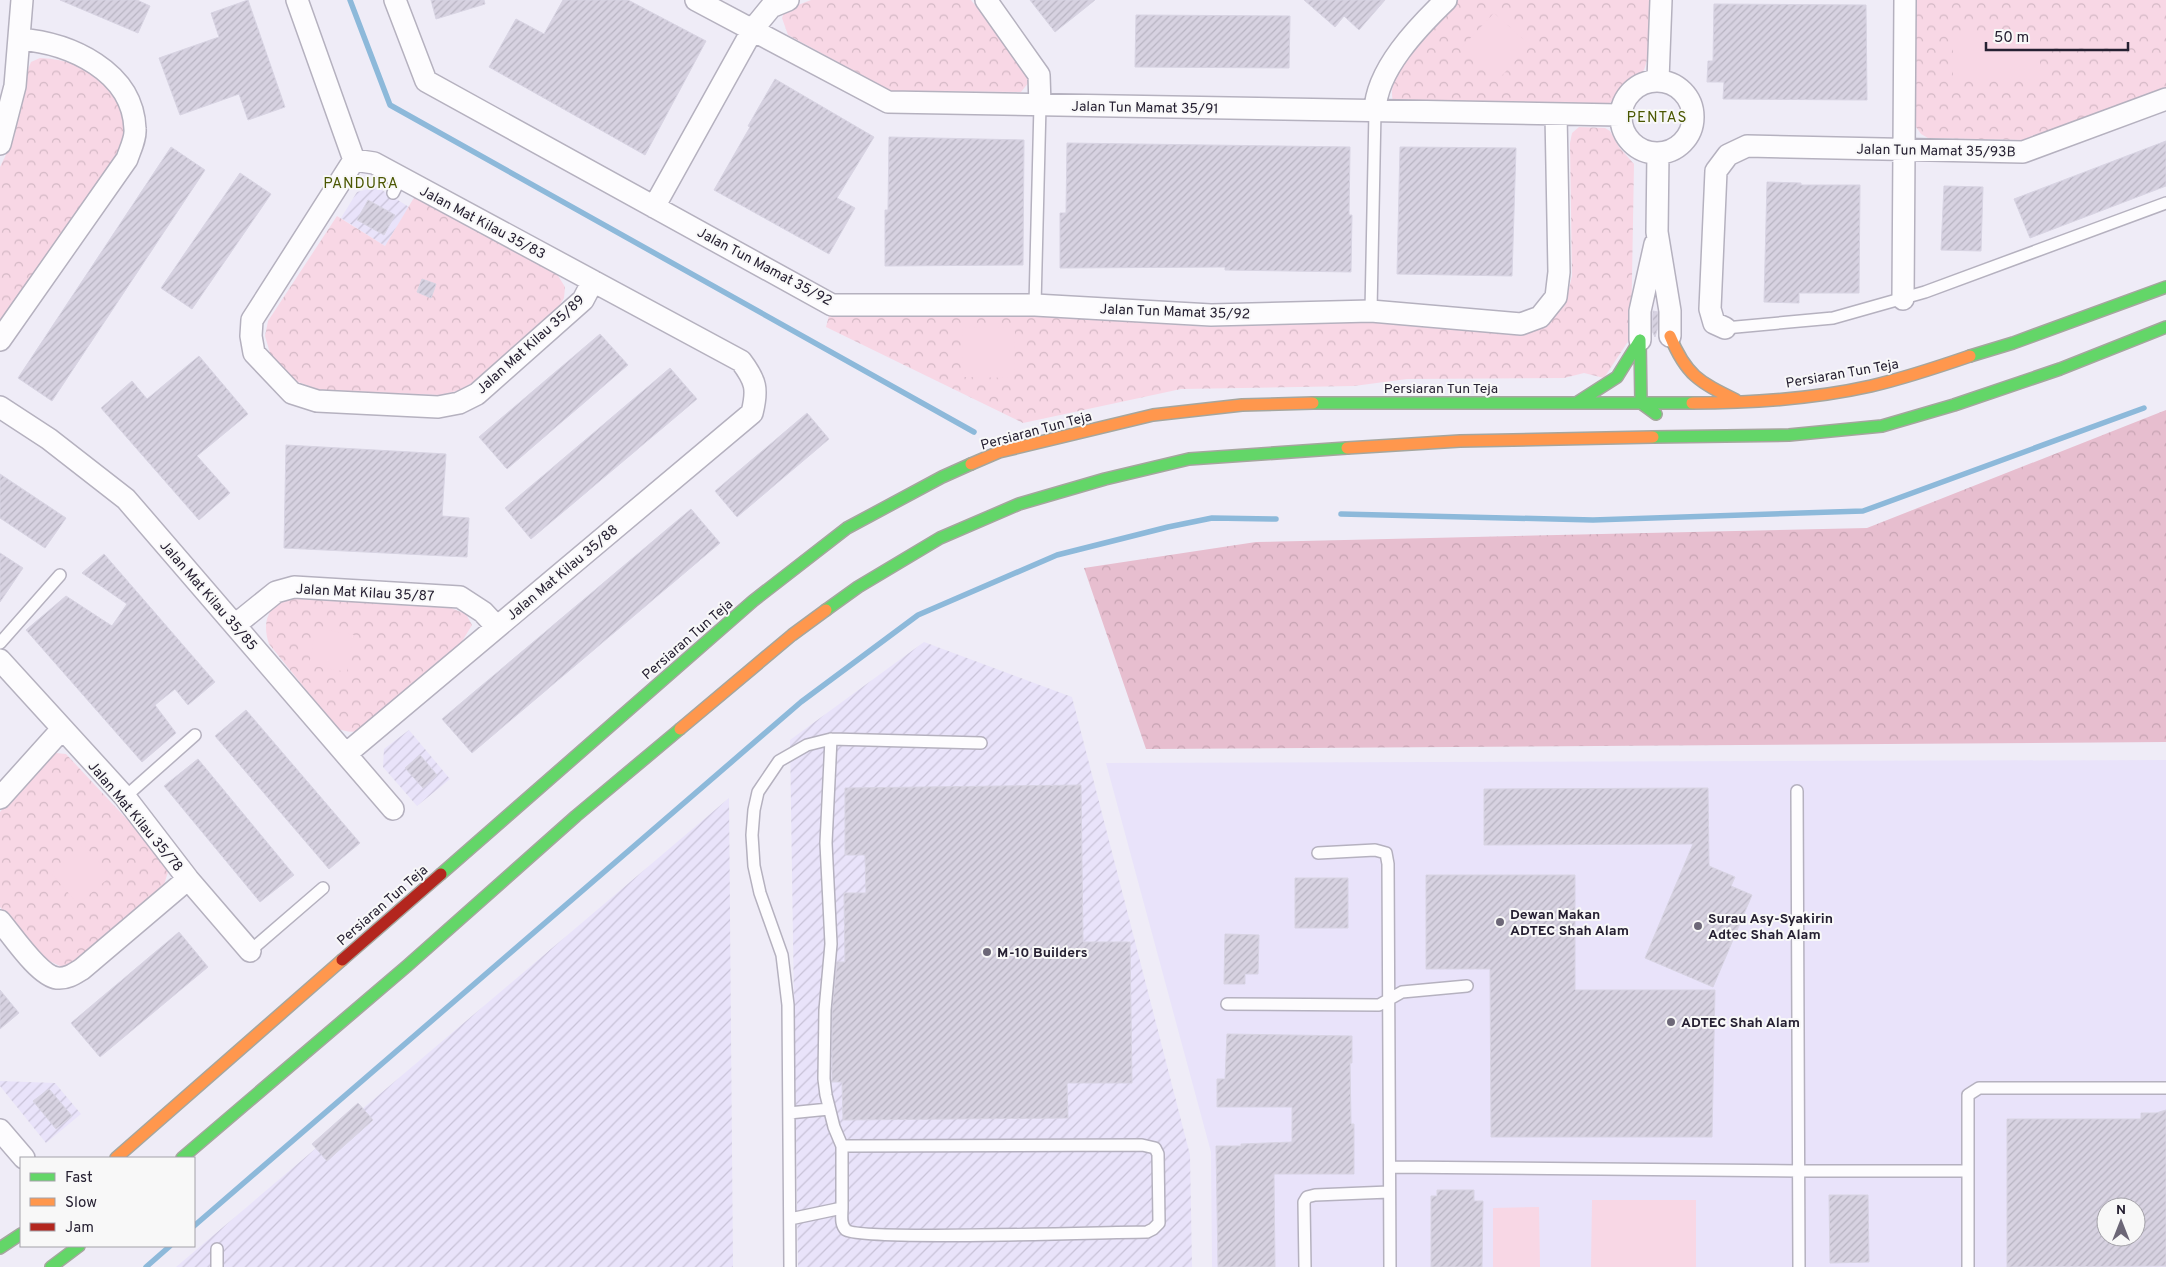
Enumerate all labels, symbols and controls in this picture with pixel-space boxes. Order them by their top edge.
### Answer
scale bar [1986,20,2128,52]
text: 50 m [1994,29,2029,48]
street label: Jalan Tun Mamat 35/91 [1071,99,1219,118]
district label: PENTAS [1627,109,1687,128]
street label: Jalan Tun Mamat 35/93B [1856,142,2016,161]
district label: PANDURA [323,175,399,194]
street label: Jalan Mat Kilau 35/83 [417,183,548,264]
street label: Jalan Tun Mamat 35/92 [694,224,835,310]
street label: Jalan Mat Kilau 35/89 [473,292,589,398]
street label: Jalan Tun Mamat 35/92 [1099,301,1250,324]
street label: Persiaran Tun Teja [1784,356,1900,393]
street label: Persiaran Tun Teja [1384,381,1498,398]
street label: Persiaran Tun Teja [979,408,1094,454]
street label: Jalan Mat Kilau 35/88 [504,522,622,625]
street label: Jalan Mat Kilau 35/85 [155,538,260,654]
street label: Jalan Mat Kilau 35/87 [295,581,435,606]
street label: Persiaran Tun Teja [639,596,737,684]
street label: Jalan Mat Kilau 35/78 [84,758,186,876]
street label: Persiaran Tun Teja [334,862,432,950]
place label: Dewan Makan ADTEC Shah Alam [1510,907,1629,940]
place label: Surau Asy-Syakirin Adtec Shah Alam [1708,911,1833,944]
marker: Dewan Makan ADTEC Shah Alam [1494,916,1506,928]
marker: Surau Asy-Syakirin Adtec Shah Alam [1692,920,1704,932]
place label: M-10 Builders [997,945,1088,962]
marker: M-10 Builders [981,946,993,958]
place label: ADTEC Shah Alam [1681,1015,1800,1032]
marker: ADTEC Shah Alam [1665,1016,1677,1028]
legend [20,1157,195,1247]
text: Fast [65,1169,93,1188]
text: Slow [65,1194,97,1213]
north arrow [2096,1197,2146,1247]
text: N [2116,1202,2126,1219]
text: Jam [65,1219,94,1238]

